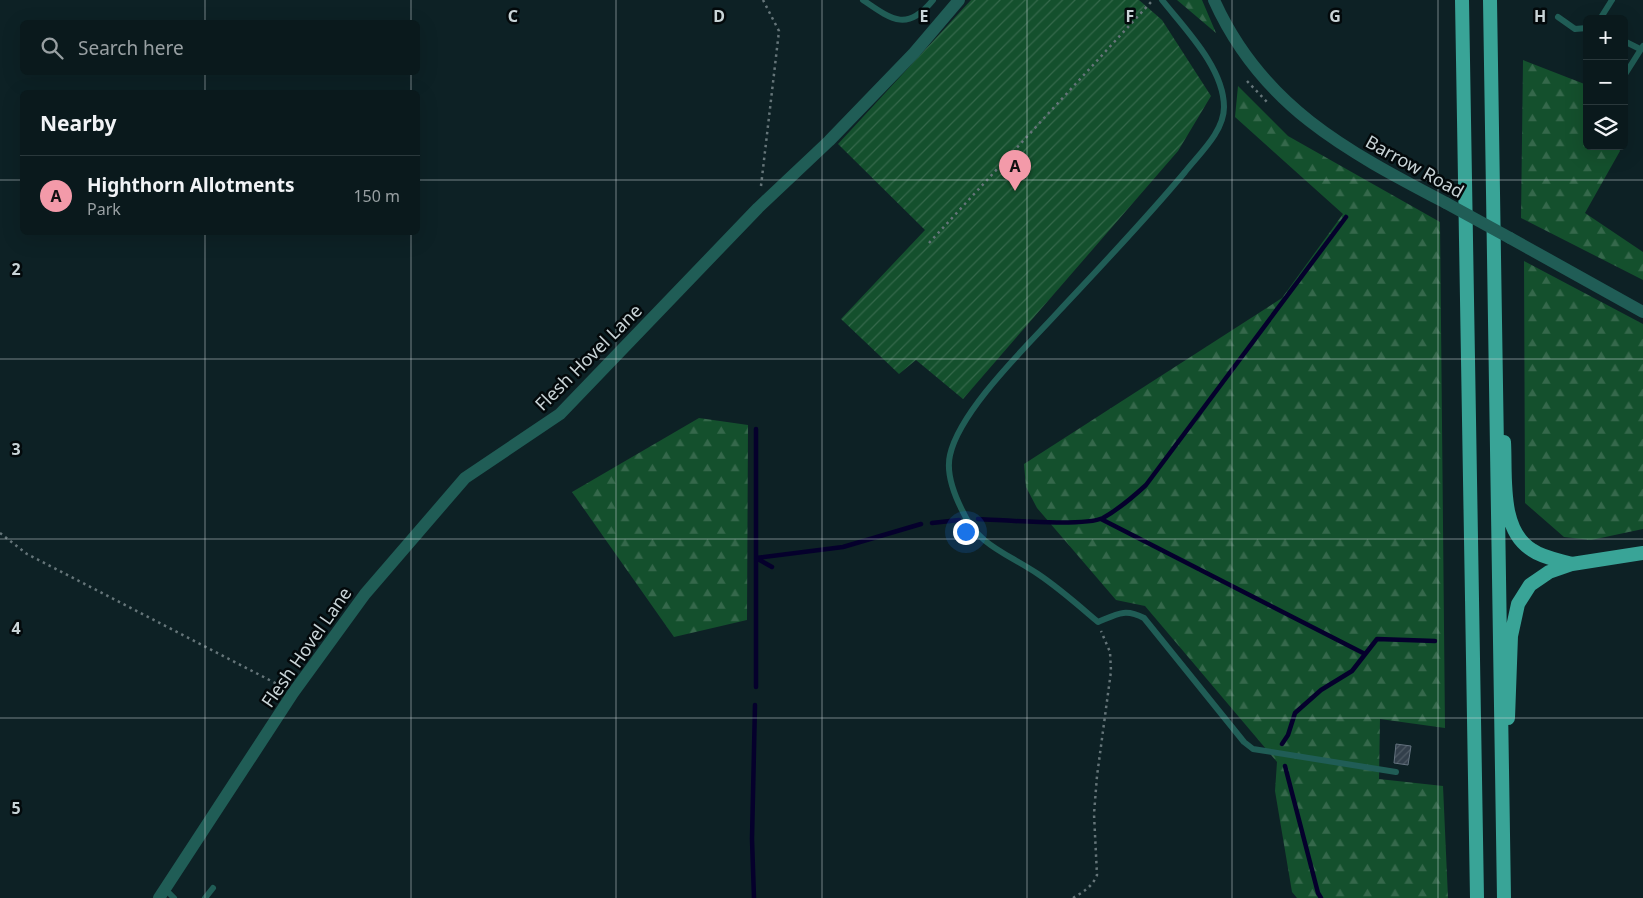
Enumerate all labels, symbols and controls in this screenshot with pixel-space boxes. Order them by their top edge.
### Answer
text: C [508,5,518,27]
text: D [713,5,725,27]
text: E [920,5,929,27]
text: F [1126,5,1134,27]
text: G [1329,5,1341,27]
text: H [1534,5,1546,27]
map controls [1583,15,1628,150]
button: + [1583,15,1628,60]
search box [20,20,420,75]
icon: search [38,34,66,62]
text: Search here [78,35,184,61]
button: − [1583,60,1628,105]
button: layers [1583,105,1628,150]
text: Nearby [40,109,116,137]
street label: Barrow Road [1362,129,1468,203]
pin: A [999,150,1031,191]
text: Highthorn Allotments [87,172,294,198]
text: A [50,185,62,207]
text: 150 m [353,185,400,207]
text: Park [87,198,121,220]
text: 2 [11,258,21,280]
street label: Flesh Hovel Lane [529,298,647,416]
text: 3 [11,438,21,460]
your location [953,519,979,545]
street label: Flesh Hovel Lane [255,582,357,712]
text: 4 [11,617,21,639]
text: 5 [11,797,21,819]

